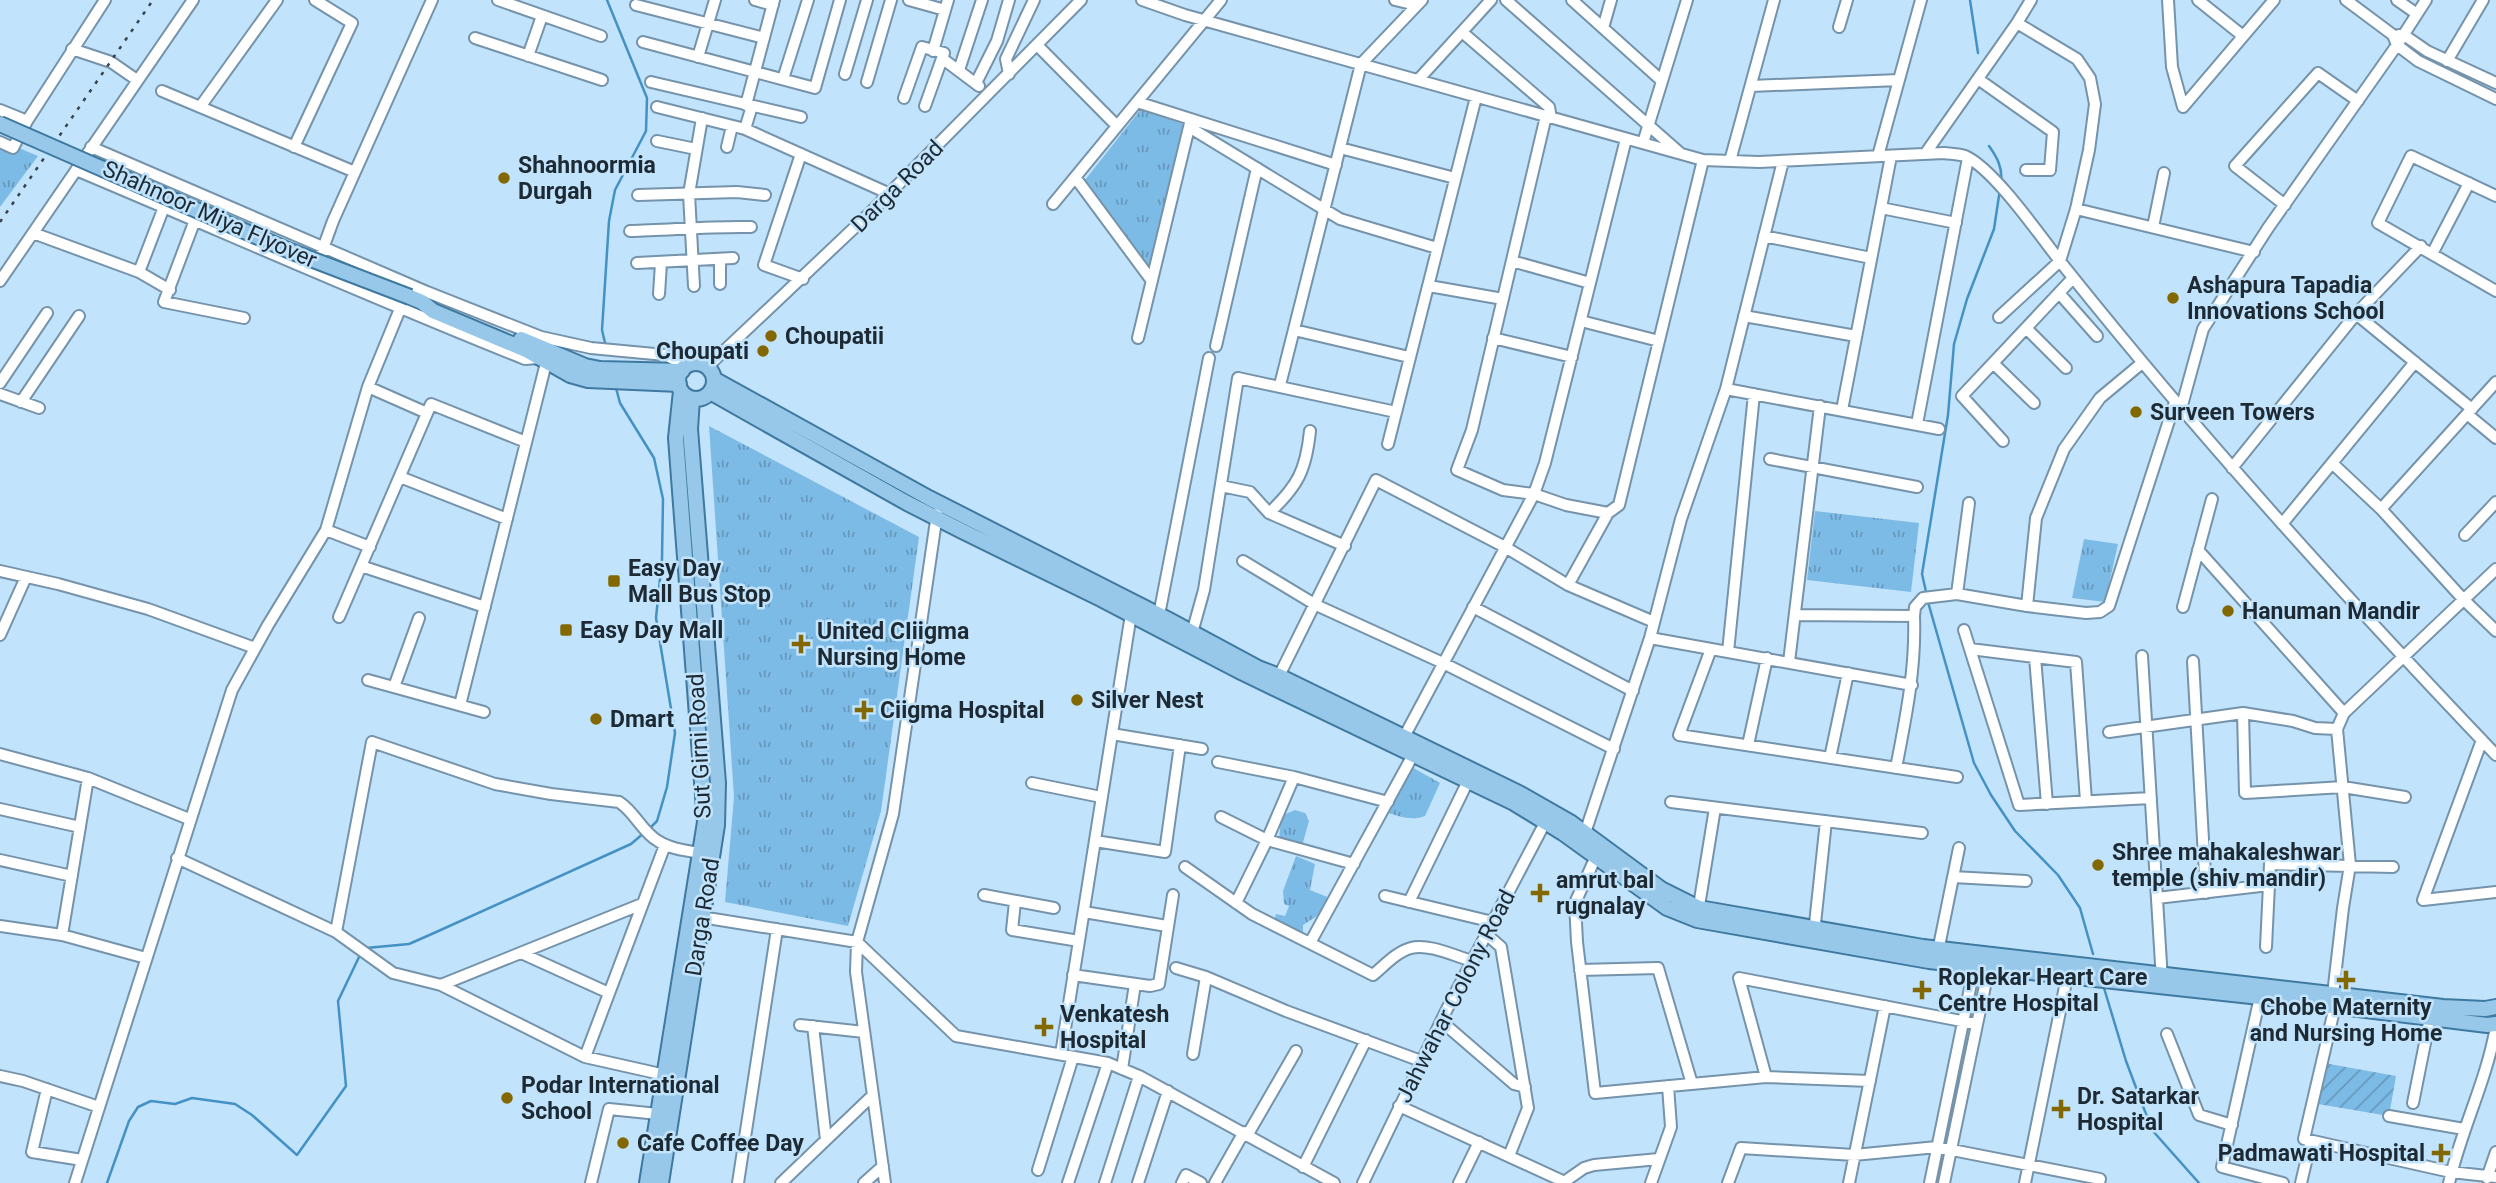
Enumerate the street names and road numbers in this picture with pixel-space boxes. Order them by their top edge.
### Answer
street label: Darga Road [846,135,949,238]
street label: Shahnoor Miya Flyover [99,155,321,274]
street label: Sut Girni Road [682,673,717,819]
street label: Darga Road [680,856,725,978]
street label: Jahwahar Colony Road [1390,885,1521,1107]

